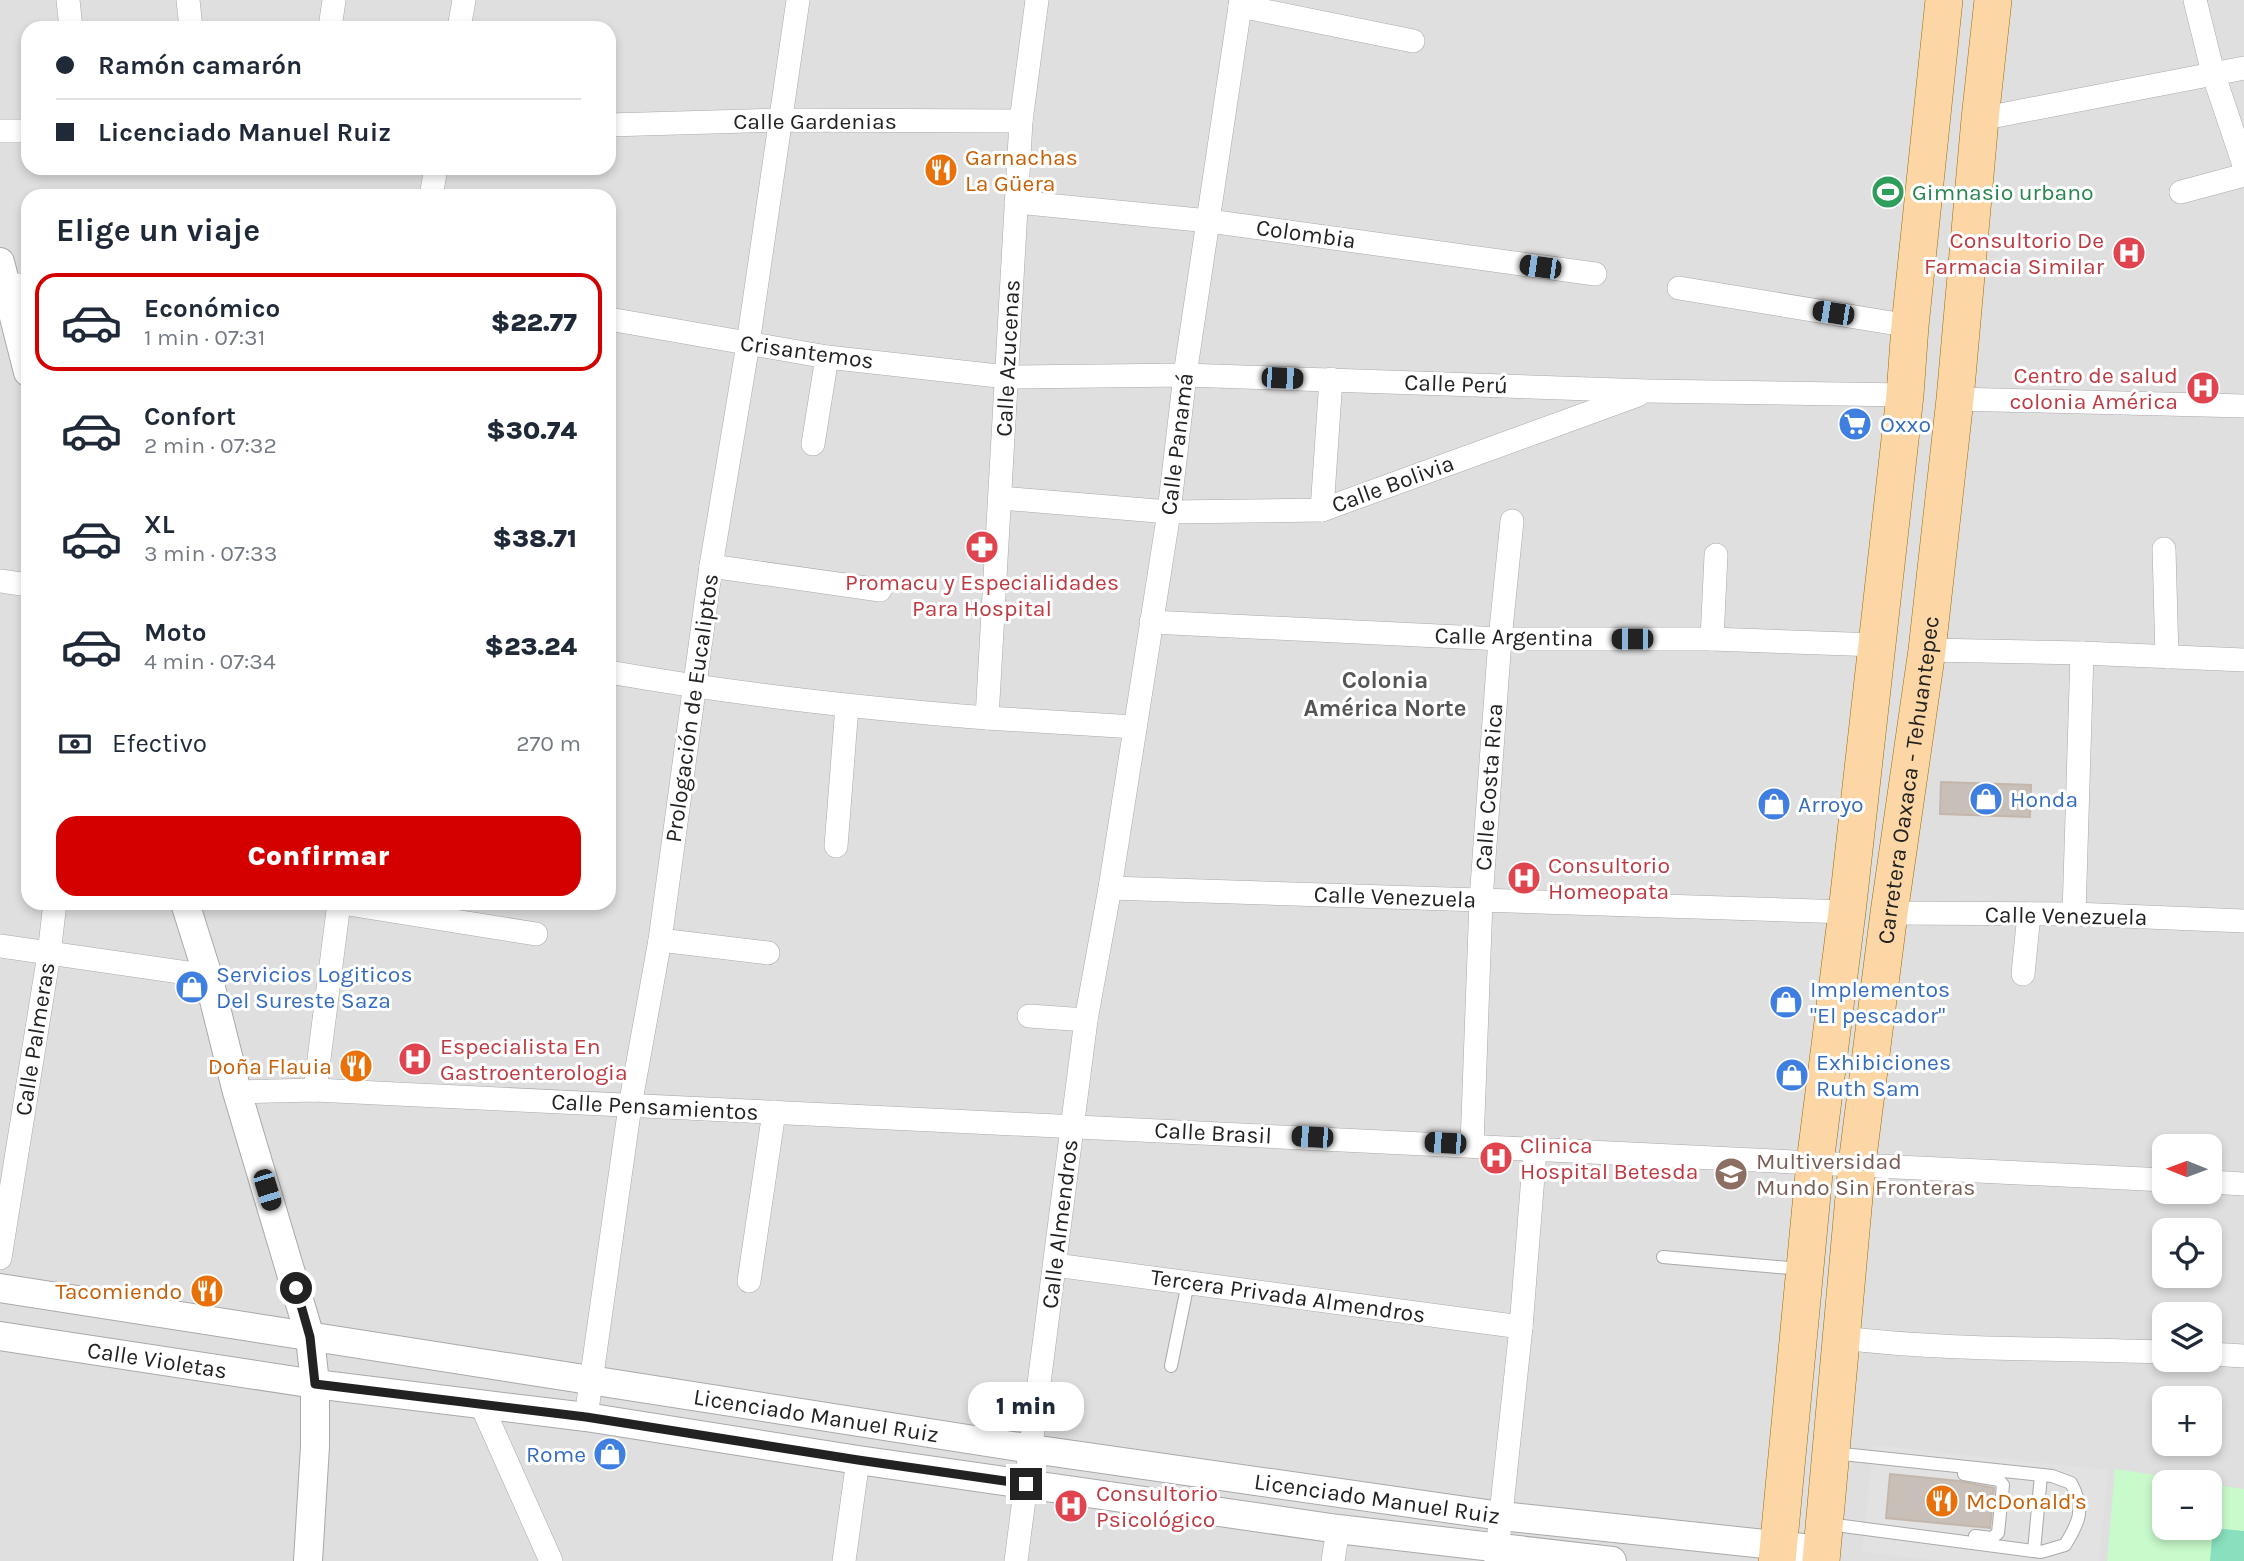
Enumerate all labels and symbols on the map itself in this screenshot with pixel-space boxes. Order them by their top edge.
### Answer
street label: Calle Gardenias [733,108,897,135]
place label: Garnachas La Güera [965,144,1078,197]
restaurant icon: Garnachas La Güera [922,151,960,189]
sports icon: Gimnasio urbano [1869,173,1907,211]
place label: Gimnasio urbano [1912,179,2094,206]
street label: Colombia [1254,214,1358,254]
place label: Consultorio De Farmacia Similar [1924,227,2105,280]
hospital icon: Consultorio De Farmacia Similar [2110,234,2148,272]
car [1518,254,1563,280]
street label: Calle Azucenas [990,279,1026,437]
car [1811,299,1856,327]
street label: Crisantemos [739,329,875,375]
place label: Centro de salud colonia América [2009,362,2178,415]
car [1261,367,1304,389]
street label: Calle Perú [1404,369,1508,399]
hospital icon: Centro de salud colonia América [2184,369,2222,407]
street label: Calle Panamá [1155,371,1199,517]
supermarket icon: Oxxo [1836,405,1874,443]
place label: Oxxo [1880,411,1931,438]
street label: Calle Bolivia [1328,449,1458,519]
pharmacy icon: Promacu y Especialidades Para Hospital [963,528,1001,566]
place label: Promacu y Especialidades Para Hospital [845,569,1119,622]
street label: Prologación de Eucaliptos [660,572,724,844]
street label: Carretera Oaxaca - Tehuantepec [1872,614,1944,946]
street label: Calle Argentina [1434,622,1594,652]
car [1612,629,1654,650]
district label: Colonia América Norte [1303,666,1467,722]
street label: Calle Costa Rica [1470,702,1508,872]
shop icon: Honda [1967,780,2005,818]
shop icon: Arroyo [1755,785,1793,823]
place label: Honda [2010,786,2078,813]
place label: Arroyo [1798,791,1864,818]
place label: Consultorio Homeopata [1548,852,1670,905]
hospital icon: Consultorio Homeopata [1505,859,1543,897]
street label: Calle Venezuela [1313,881,1477,913]
street label: Calle Venezuela [1985,901,2147,931]
street label: Calle Palmeras [10,960,60,1118]
place label: Servicios Logiticos Del Sureste Saza [216,961,412,1014]
shop icon: Servicios Logiticos Del Sureste Saza [173,968,211,1006]
place label: Implementos "El pescador" [1810,976,1950,1029]
shop icon: Implementos "El pescador" [1767,983,1805,1021]
place label: Especialista En Gastroenterologia [440,1033,628,1086]
hospital icon: Especialista En Gastroenterologia [396,1040,434,1078]
restaurant icon: Doña Flauia [337,1047,375,1085]
place label: Exhibiciones Ruth Sam [1816,1049,1951,1102]
place label: Doña Flauia [208,1053,332,1080]
shop icon: Exhibiciones Ruth Sam [1773,1056,1811,1094]
street label: Calle Pensamientos [551,1088,759,1126]
street label: Calle Brasil [1154,1116,1272,1150]
car [1291,1125,1334,1149]
car [1424,1131,1467,1155]
place label: Clinica Hospital Betesda [1520,1132,1698,1185]
north arrow [2152,1134,2222,1204]
street label: Calle Almendros [1036,1138,1084,1310]
hospital icon: Clinica Hospital Betesda [1477,1139,1515,1177]
place label: Multiversidad Mundo Sin Fronteras [1756,1148,1975,1201]
school or university icon: Multiversidad Mundo Sin Fronteras [1712,1155,1750,1193]
car [251,1167,284,1213]
street label: Tercera Privada Almendros [1149,1263,1427,1329]
restaurant icon: Tacomiendo [188,1272,226,1310]
route start [280,1272,312,1304]
place label: Tacomiendo [55,1278,182,1305]
street label: Calle Violetas [85,1336,229,1384]
callout: 1 min [968,1382,1084,1432]
street label: Licenciado Manuel Ruiz [692,1383,941,1448]
shop icon: Rome [591,1435,629,1473]
place label: Rome [526,1441,586,1468]
street label: Licenciado Manuel Ruiz [1252,1467,1502,1529]
route end [1010,1468,1042,1500]
place label: Consultorio Psicológico [1096,1480,1218,1533]
restaurant icon: McDonald's [1923,1482,1961,1520]
hospital icon: Consultorio Psicológico [1052,1487,1090,1525]
place label: McDonald's [1966,1488,2087,1515]

